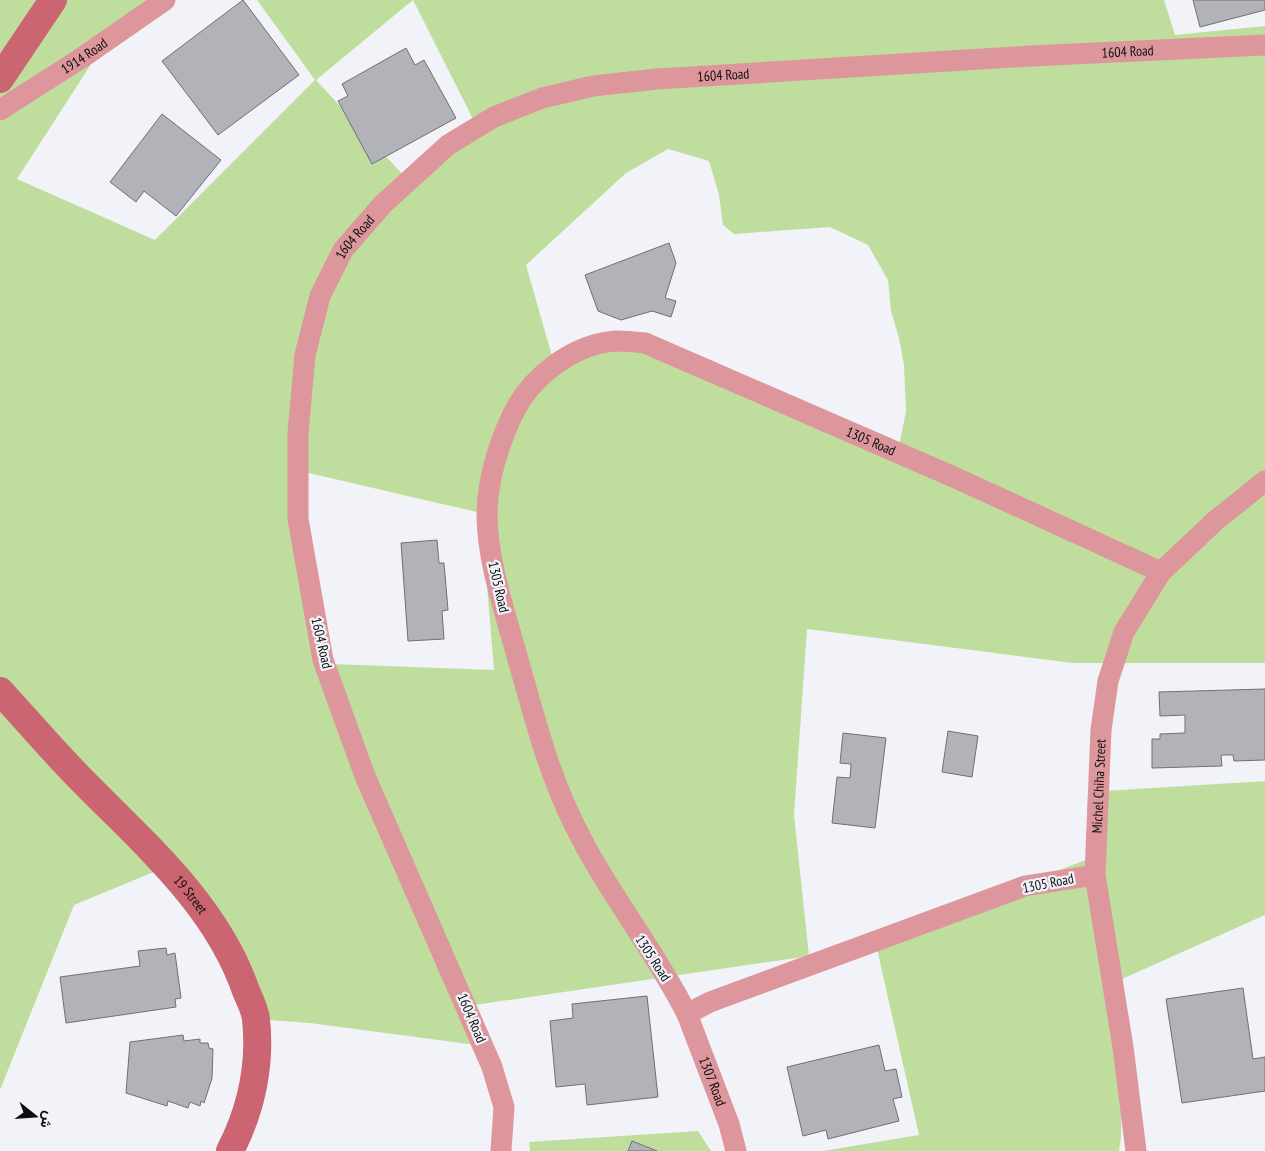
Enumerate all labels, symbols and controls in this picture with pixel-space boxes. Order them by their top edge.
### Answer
street label: 1914 Road [58,34,111,78]
street label: 1604 Road [1101,41,1154,62]
street label: 1604 Road [697,64,750,86]
street label: 1604 Road [331,211,378,262]
street label: 1305 Road [843,422,898,460]
street label: 1305 Road [484,560,514,614]
street label: 1604 Road [307,616,337,670]
street label: Michel Chiha Street [1088,738,1110,834]
street label: 1305 Road [1021,869,1075,897]
street label: 19 Street [170,871,212,918]
street label: 1305 Road [631,931,675,985]
street label: 1604 Road [454,991,490,1045]
street label: 1307 Road [695,1054,730,1109]
north arrow [10,1091,60,1141]
text: ش [36,1109,58,1131]

